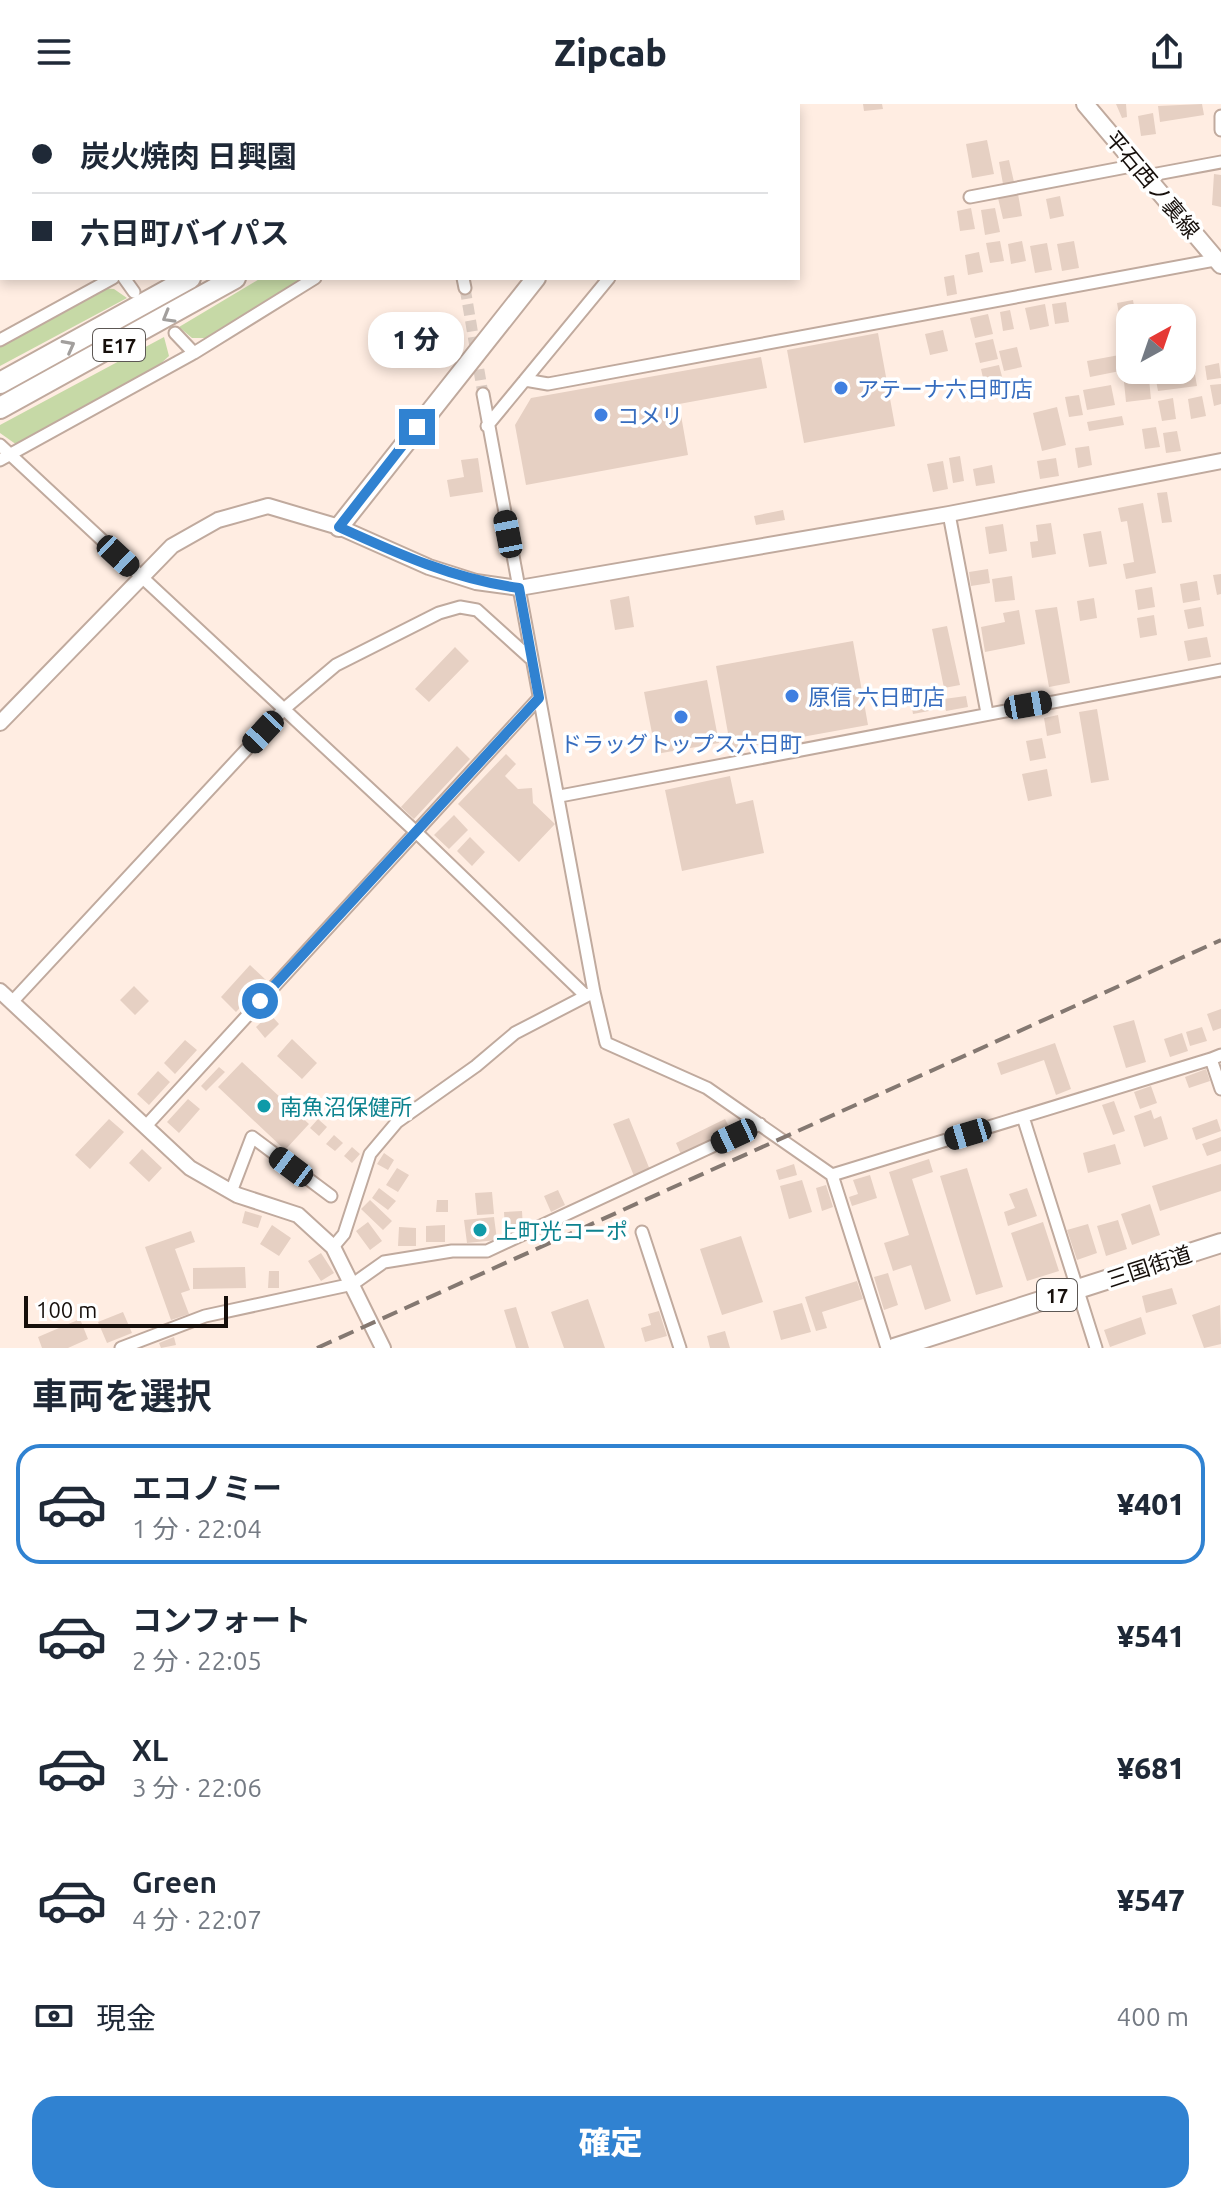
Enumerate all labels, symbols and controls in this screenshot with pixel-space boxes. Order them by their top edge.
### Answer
icon: menu [32,30,76,74]
icon: share [1145,30,1189,74]
text: Zipcab [554,32,667,73]
street label: 平石西ノ裏線 [1101,125,1205,243]
text: 炭火焼肉 日興園 [80,139,297,173]
text: 六日町バイパス [80,216,289,250]
north arrow [1116,304,1196,384]
map controls [1116,304,1196,384]
one-way arrow [162,307,177,323]
callout: 1 分 [369,311,465,367]
text: 1 分 [393,325,439,354]
road number: E17 [93,329,145,361]
one-way arrow [61,341,75,356]
place label: アテーナ六日町店 [857,376,1033,401]
marker: アテーナ六日町店 [832,379,850,397]
place label: コメリ [617,403,683,428]
marker: コメリ [592,406,610,424]
route end [399,409,435,445]
car [492,508,524,560]
car [92,531,144,581]
place label: 原信 六日町店 [808,684,945,709]
marker: 原信 六日町店 [783,687,801,705]
car [1002,689,1054,721]
car [238,706,288,758]
marker: ドラッグトップス六日町 [672,708,690,726]
place label: ドラッグトップス六日町 [560,731,802,756]
route start [242,983,278,1019]
place label: 南魚沼保健所 [280,1094,412,1119]
marker: 南魚沼保健所 [255,1097,273,1115]
car [707,1115,761,1157]
car [942,1116,994,1152]
car [265,1143,317,1191]
place label: 上町光コーポ [496,1218,628,1243]
marker: 上町光コーポ [471,1221,489,1239]
street label: 三国街道 [1103,1241,1195,1291]
road number: 17 [1037,1279,1077,1311]
scale bar [24,1292,228,1328]
text: 100 m [36,1297,97,1322]
text: 車両を選択 [32,1375,212,1416]
icon: car [36,1468,108,1540]
text: エコノミー [132,1471,282,1505]
text: ¥401 [1117,1487,1185,1521]
text: 1 分 · 22:04 [132,1514,262,1543]
icon: car [36,1600,108,1672]
text: コンフォート [132,1603,311,1637]
text: ¥541 [1117,1619,1185,1653]
text: 2 分 · 22:05 [132,1646,262,1675]
icon: car [36,1732,108,1804]
text: XL [132,1733,168,1767]
text: ¥681 [1117,1751,1185,1785]
text: 3 分 · 22:06 [132,1773,262,1802]
icon: car [36,1864,108,1936]
text: Green [132,1865,217,1899]
text: ¥547 [1117,1883,1185,1917]
text: 4 分 · 22:07 [132,1905,262,1934]
icon: cash [32,1994,76,2038]
text: 現金 [96,2001,156,2035]
text: 400 m [1117,2002,1189,2031]
button: 確定 [32,2096,1189,2188]

